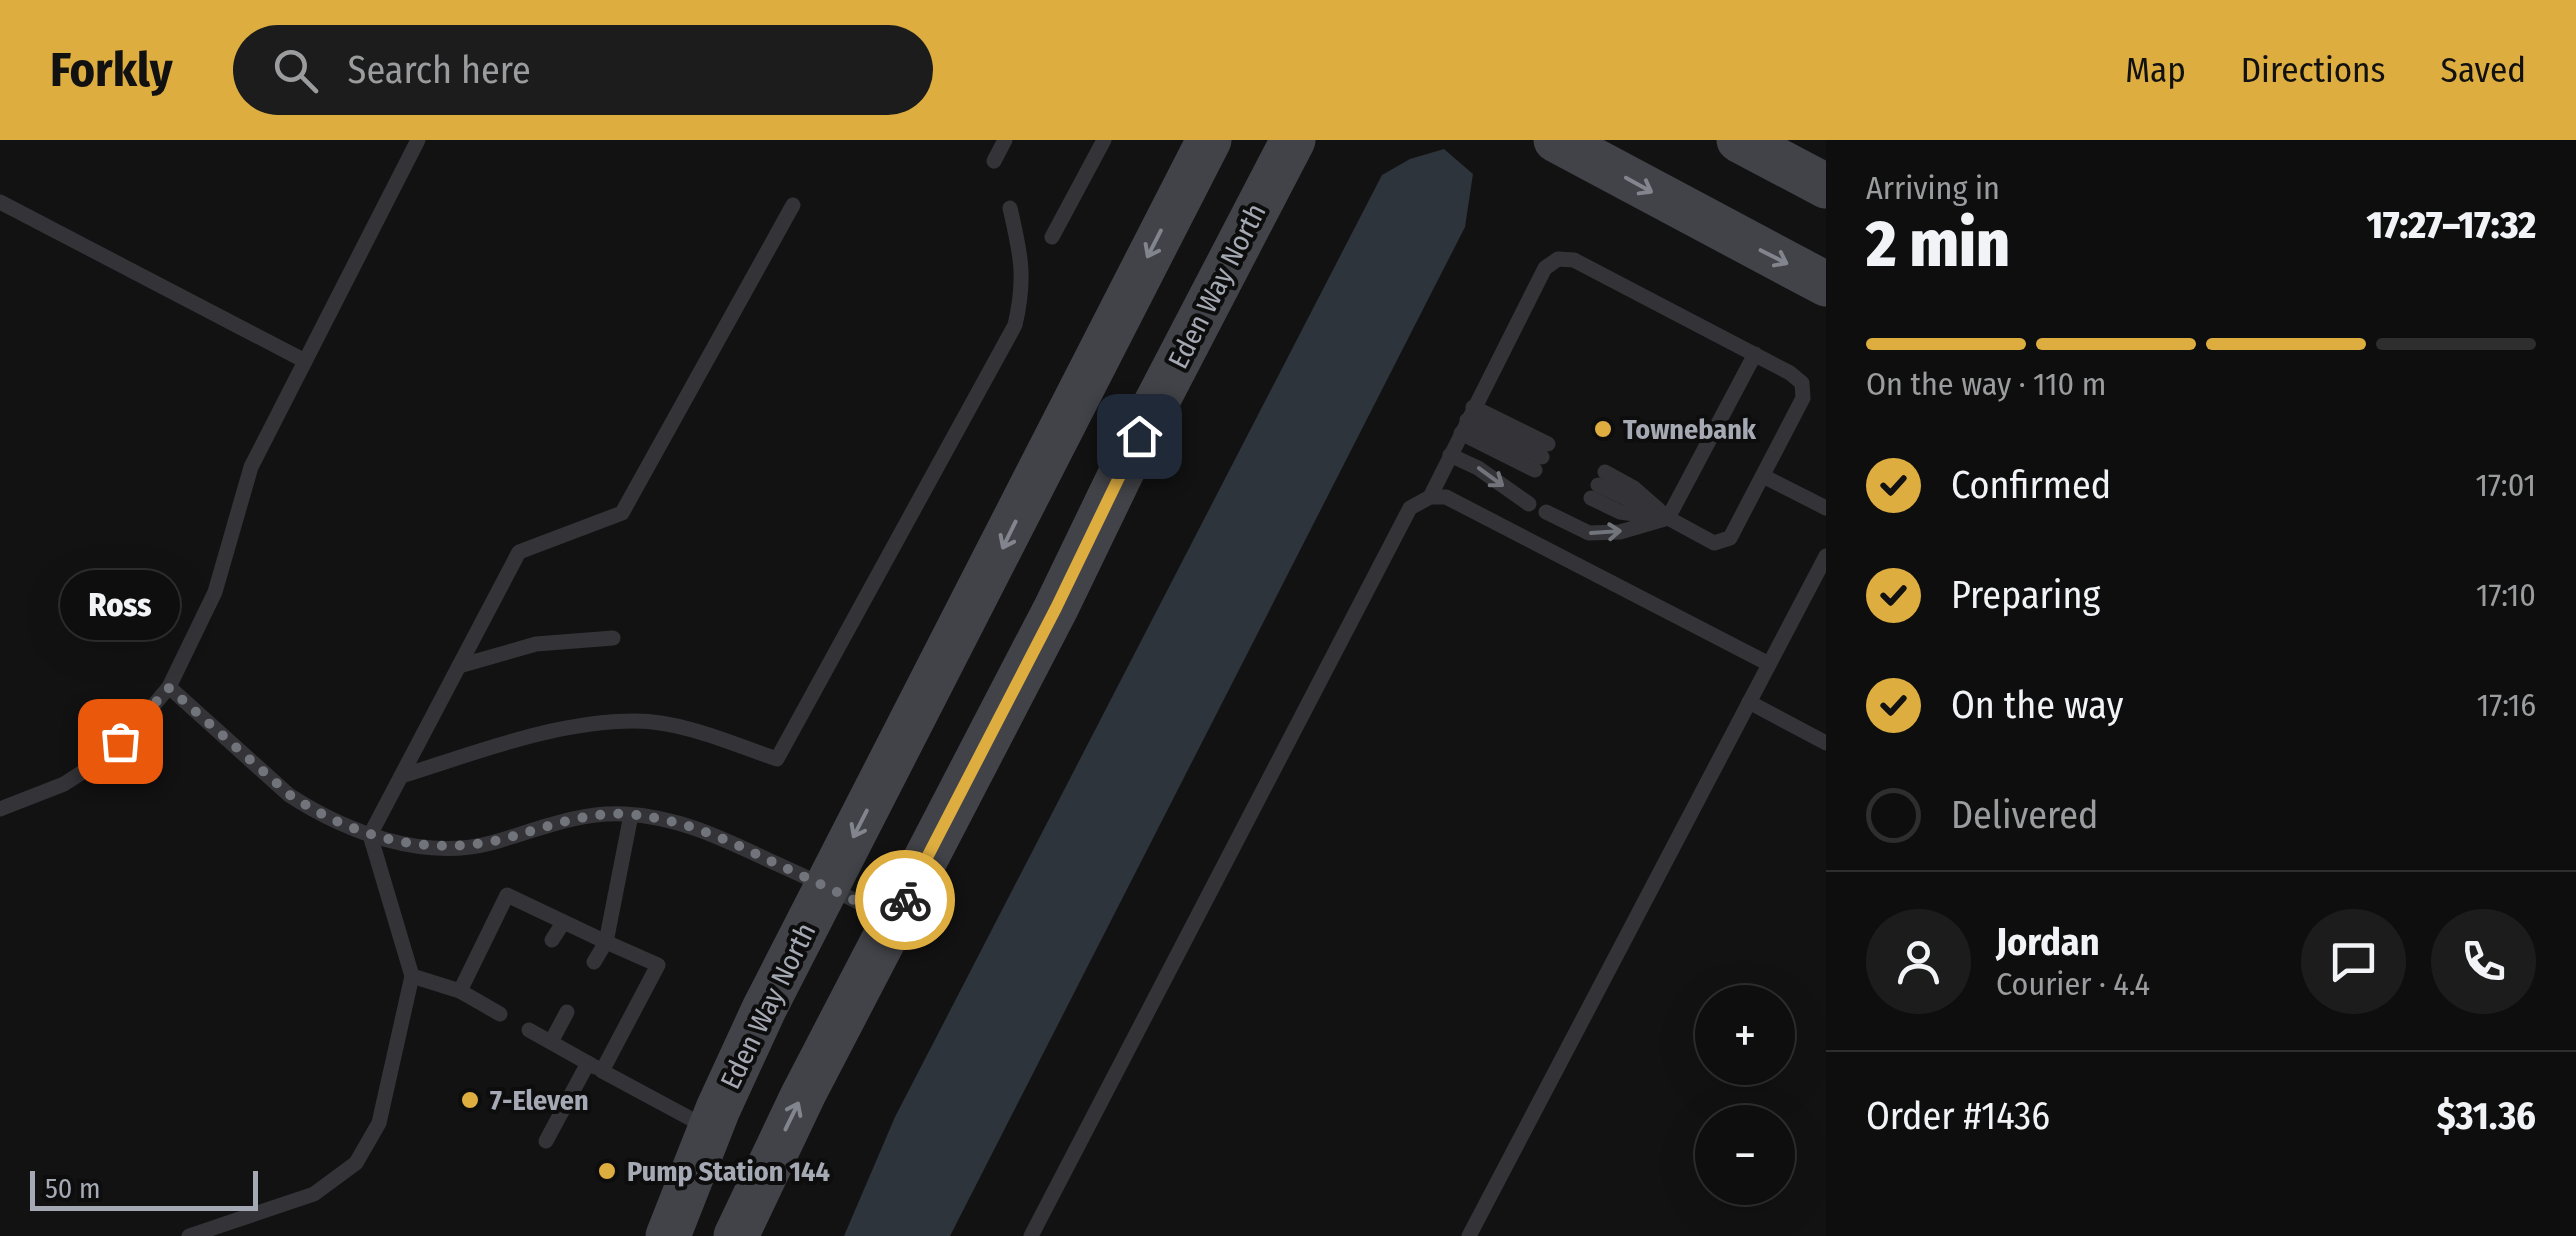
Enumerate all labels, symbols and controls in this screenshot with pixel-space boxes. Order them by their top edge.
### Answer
search box [233,25,933,115]
text: Forkly [50,41,173,99]
icon: search [268,43,323,98]
text: Search here [348,47,531,93]
text: Map [2125,49,2186,91]
text: Directions [2241,49,2386,91]
text: Saved [2441,49,2526,91]
text: Arriving in [1866,169,2000,207]
one-way arrow [1623,175,1653,195]
street label: Eden Way North [1161,198,1273,374]
text: 17:27–17:32 [2367,202,2536,248]
text: 2 min [1866,205,2010,283]
one-way arrow [1144,229,1163,259]
one-way arrow [1758,248,1788,267]
text: On the way · 110 m [1866,365,2106,403]
pin [1097,394,1182,479]
icon: home [1112,409,1167,464]
place label: Townebank [1623,413,1757,446]
marker: Townebank [1592,418,1614,440]
icon: check [1866,458,1921,513]
text: Confirmed [1951,462,2111,508]
text: 17:01 [2475,466,2536,504]
one-way arrow [1477,467,1504,488]
one-way arrow [999,520,1018,549]
one-way arrow [1589,522,1621,541]
icon: check [1866,568,1921,623]
callout: Ross [60,571,180,641]
text: Preparing [1951,572,2100,618]
text: 17:10 [2476,576,2536,614]
text: Ross [89,586,151,624]
icon: check [1866,678,1921,733]
text: On the way [1951,682,2123,728]
text: 17:16 [2477,686,2536,724]
pin [78,699,163,784]
icon: bag [93,714,148,769]
text: Delivered [1951,792,2098,838]
one-way arrow [850,809,869,839]
courier [855,850,955,950]
icon: bike [878,873,933,928]
button: person [1866,909,1971,1014]
button: chat [2301,909,2406,1014]
button: phone [2431,909,2536,1014]
street label: Eden Way North [714,918,822,1094]
text: Jordan [1996,919,2100,965]
text: Courier · 4.4 [1996,965,2150,1003]
map controls [1695,985,1795,1205]
button: + [1695,985,1795,1085]
place label: 7-Eleven [490,1084,589,1117]
marker: 7-Eleven [459,1089,481,1111]
text: Order #1436 [1866,1093,2050,1139]
text: $31.36 [2437,1093,2536,1139]
one-way arrow [784,1102,803,1132]
button: − [1695,1105,1795,1205]
place label: Pump Station 144 [627,1155,830,1188]
marker: Pump Station 144 [596,1160,618,1182]
scale bar [30,1166,258,1210]
text: 50 m [45,1172,101,1205]

